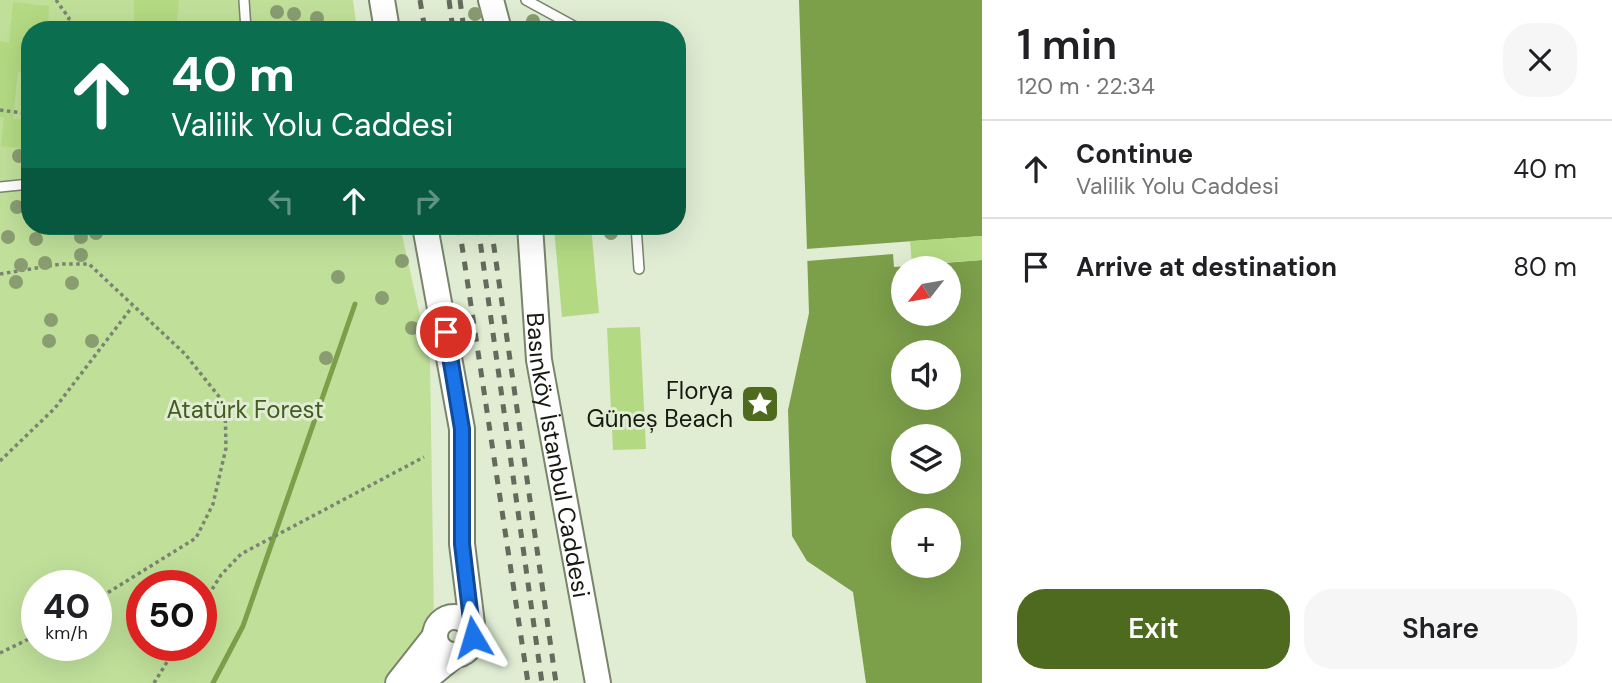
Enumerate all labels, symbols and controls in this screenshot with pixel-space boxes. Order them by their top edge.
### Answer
text: 1 min [1017,17,1117,72]
button: close [1503,23,1577,97]
text: 40 m [171,42,295,106]
icon: ahead [56,49,147,140]
text: 120 m · 22:34 [1017,71,1155,101]
text: Valilik Yolu Caddesi [171,104,453,146]
text: Continue [1076,137,1193,171]
icon: ahead [1017,150,1055,188]
text: 40 m [1513,152,1577,186]
text: Valilik Yolu Caddesi [1076,171,1279,201]
icon: left [262,182,300,220]
icon: ahead [335,182,373,220]
icon: right [408,182,446,220]
icon: arrive [1017,248,1055,286]
text: Arrive at destination [1076,250,1337,284]
text: 80 m [1513,250,1577,284]
north arrow [891,256,961,326]
map controls [891,256,961,578]
pin [416,302,476,362]
street label: Basınköy İstanbul Caddesi [520,311,598,600]
icon: arrive [427,313,465,351]
button: sound [891,340,961,410]
place label: Florya Güneș Beach [587,375,733,434]
place icon: Florya Güneș Beach [739,383,781,425]
park label: Atatürk Forest [166,394,324,425]
button: layers [891,424,961,494]
button: + [891,508,961,578]
speed limit sign: 50 [126,570,217,661]
text: 40 [43,583,90,629]
button: Exit [1017,589,1290,669]
button: Share [1304,589,1577,669]
position arrow [436,600,510,674]
text: km/h [45,621,88,645]

